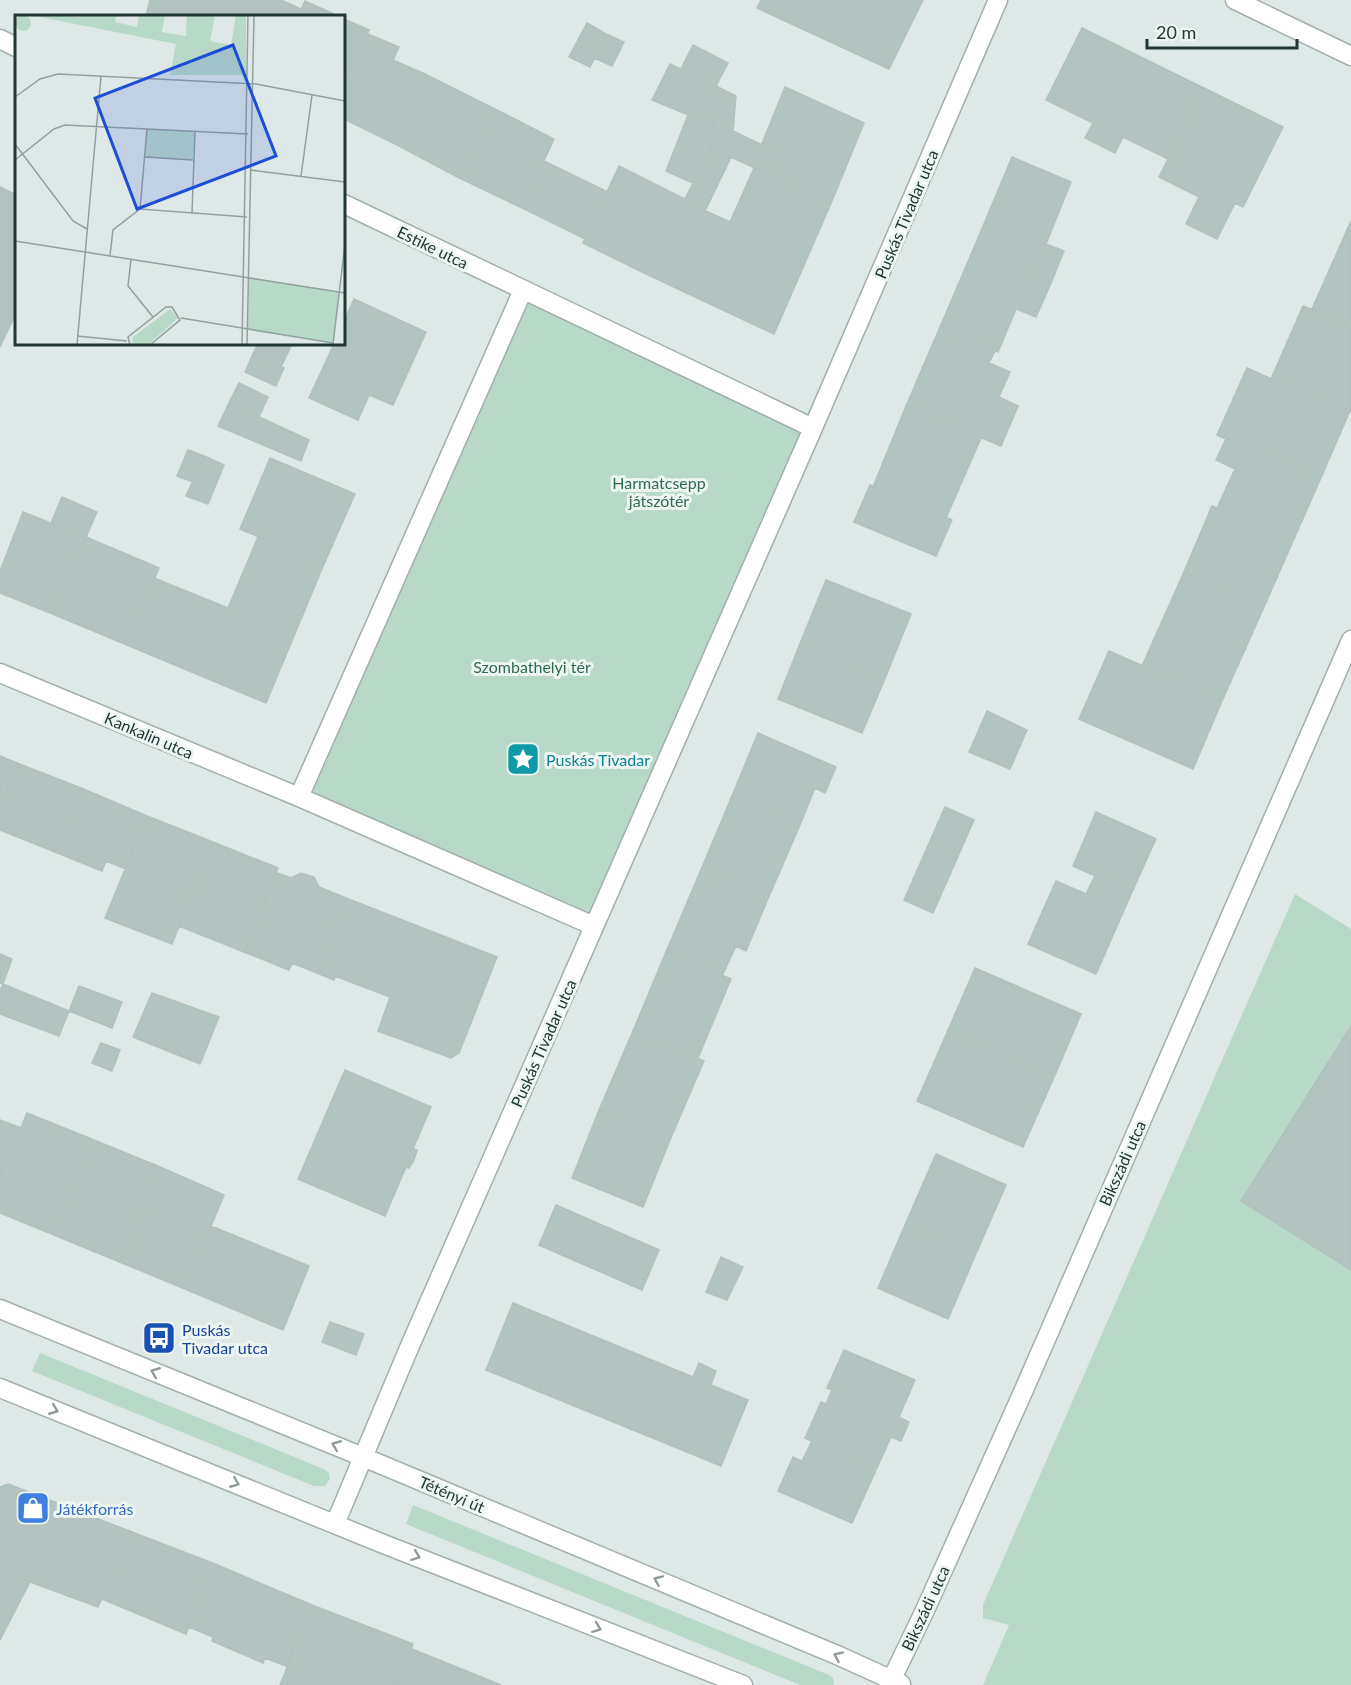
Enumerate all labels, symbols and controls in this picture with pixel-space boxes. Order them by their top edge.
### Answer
scale bar [1147,12,1297,50]
inset map [15,15,345,345]
text: 20 m [1156,21,1196,43]
street label: Puskás Tivadar utca [870,147,942,281]
street label: Estike utca [395,222,471,272]
park label: Harmatcsepp játszótér [612,473,706,510]
park label: Szombathelyi tér [473,657,591,676]
street label: Kankalin utca [102,708,196,762]
place icon: Puskás Tivadar [505,741,541,777]
place label: Puskás Tivadar [546,750,650,769]
street label: Puskás Tivadar utca [506,976,580,1110]
street label: Bikszádi utca [1095,1117,1149,1209]
bus stop icon: Puskás Tivadar utca [141,1320,177,1356]
place label: Puskás Tivadar utca [182,1320,268,1357]
one-way arrow [150,1367,161,1379]
one-way arrow [48,1403,59,1415]
one-way arrow [331,1440,342,1452]
street label: Tétényi út [416,1472,488,1516]
one-way arrow [229,1476,240,1488]
shop icon: Játékforrás [15,1490,51,1526]
place label: Játékforrás [56,1499,133,1518]
one-way arrow [410,1549,420,1562]
street label: Bikszádi utca [897,1563,953,1653]
one-way arrow [654,1575,665,1587]
one-way arrow [591,1620,602,1633]
one-way arrow [834,1651,845,1663]

